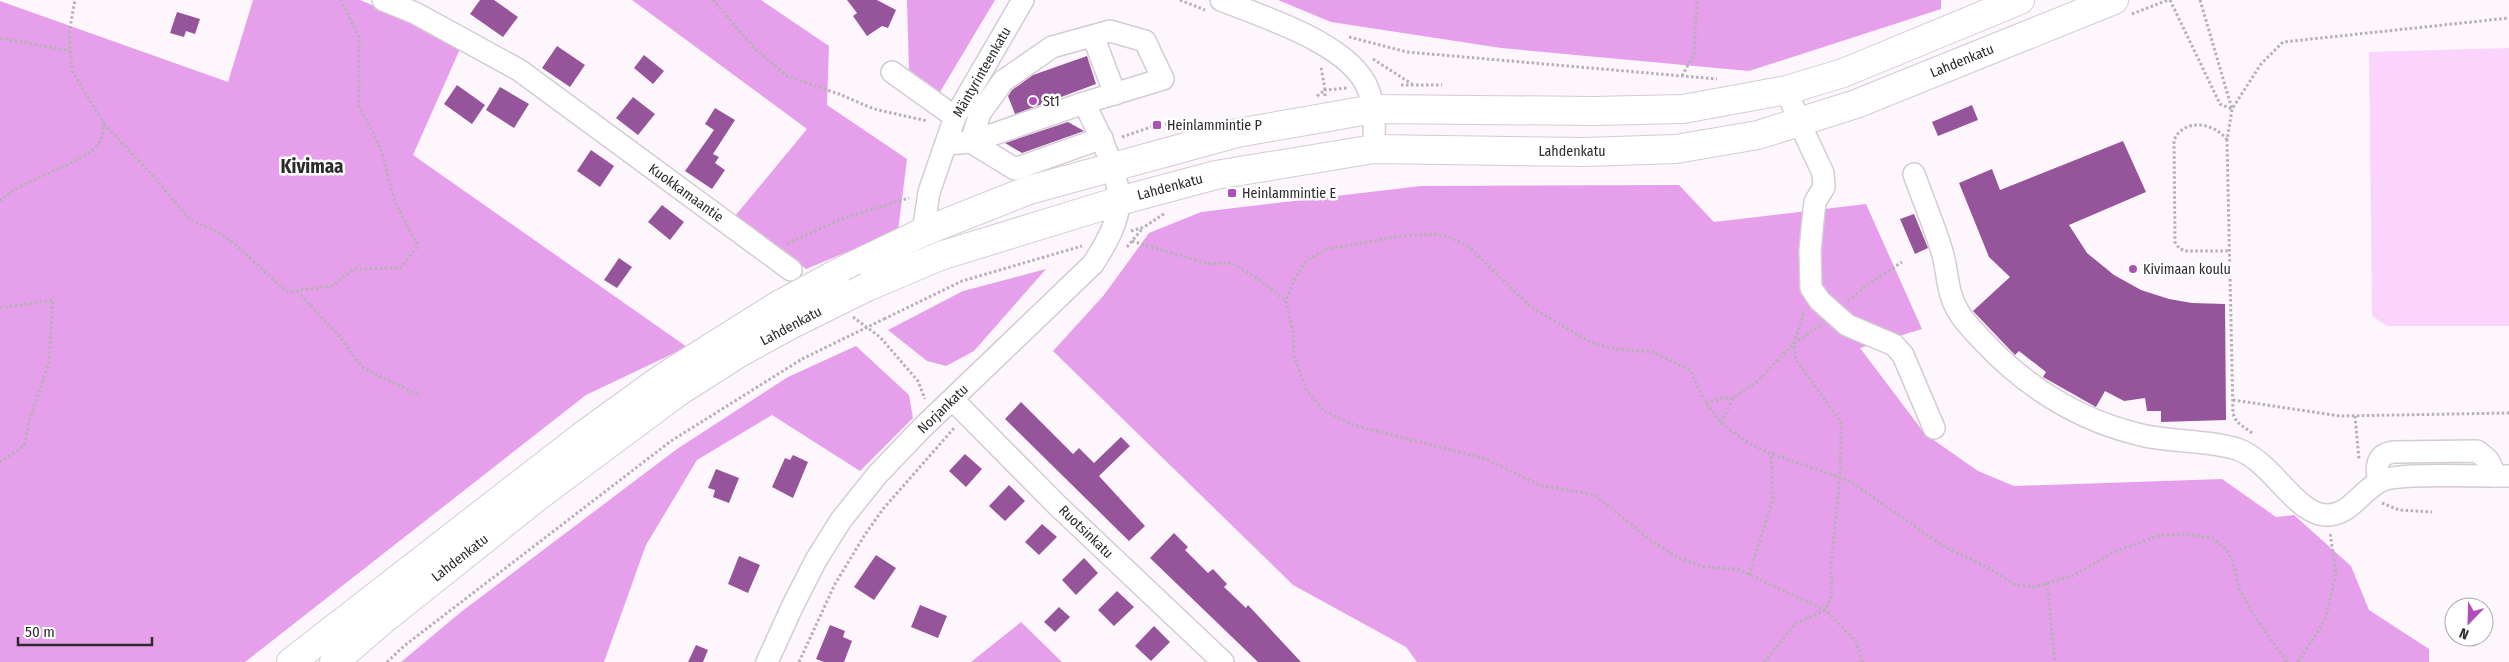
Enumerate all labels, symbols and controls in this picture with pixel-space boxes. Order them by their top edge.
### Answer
street label: Mäntyrinteenkatu [949,24,1015,120]
street label: Lahdenkatu [1928,41,1996,81]
place label: St1 [1043,93,1060,110]
marker: St1 [1027,95,1039,107]
place label: Heinlammintie P [1167,117,1262,134]
marker: Heinlammintie P [1151,119,1163,131]
street label: Lahdenkatu [1538,143,1606,160]
district label: Kivimaa [280,155,344,178]
street label: Kuokkamaantie [645,160,727,226]
street label: Lahdenkatu [1135,170,1205,204]
place label: Heinlammintie E [1242,185,1337,202]
marker: Heinlammintie E [1226,187,1238,199]
place label: Kivimaan koulu [2143,261,2231,278]
marker: Kivimaan koulu [2127,263,2139,275]
street label: Lahdenkatu [757,303,825,349]
street label: Norjankatu [914,381,972,437]
street label: Ruotsinkatu [1055,502,1117,562]
street label: Lahdenkatu [428,531,492,585]
north arrow [2444,597,2494,647]
scale bar [18,614,151,646]
text: 50 m [25,623,55,641]
text: N [2457,624,2471,643]

